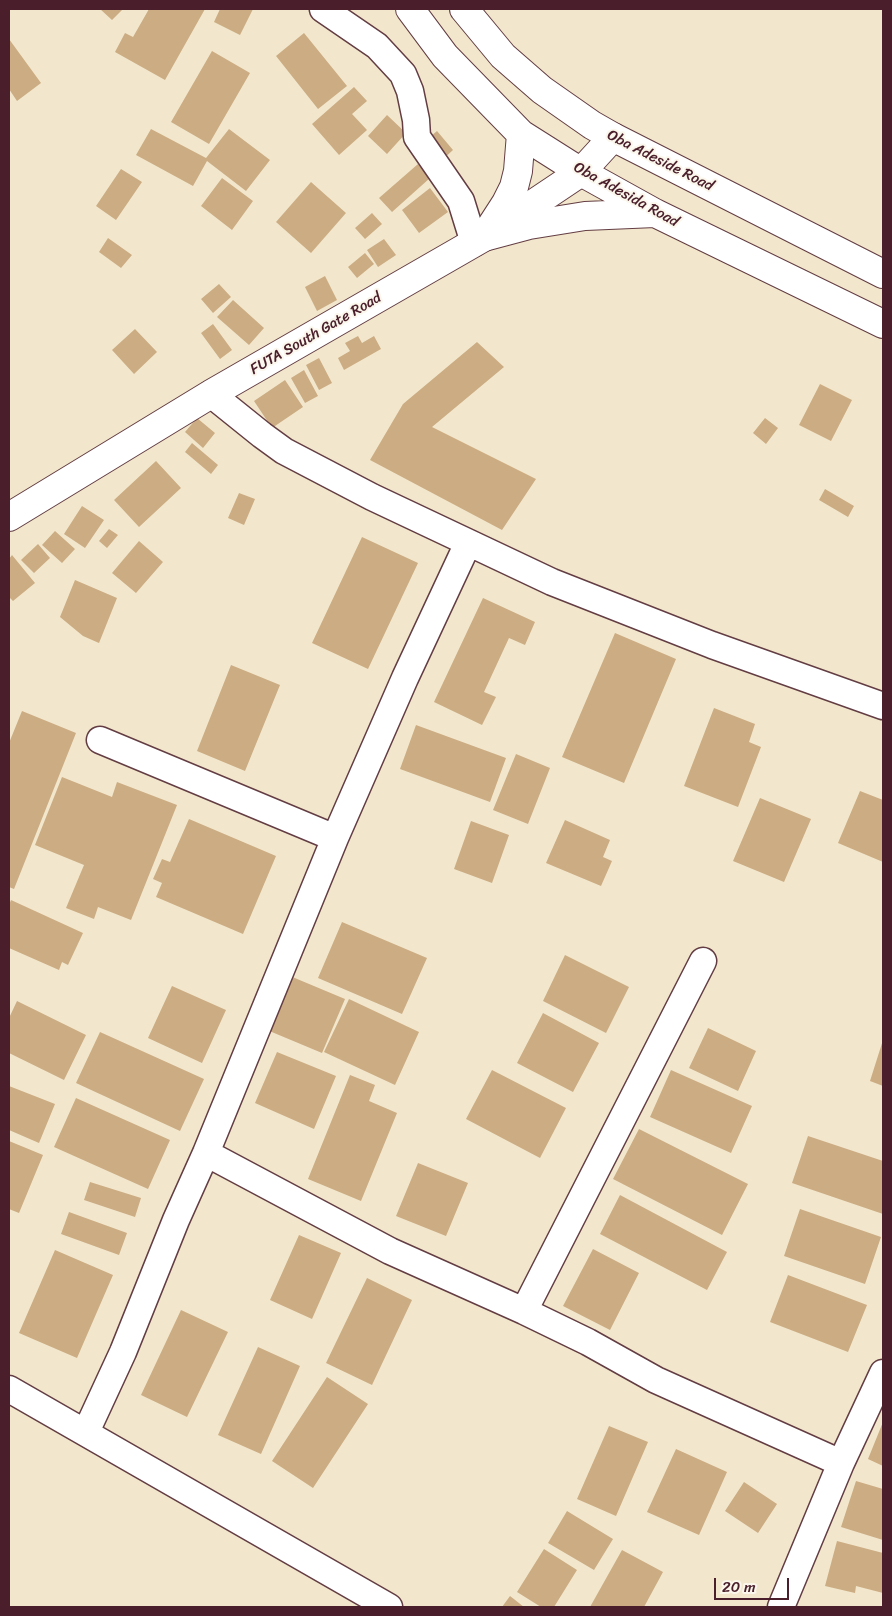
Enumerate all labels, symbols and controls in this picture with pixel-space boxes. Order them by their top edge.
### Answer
street label: Oba Adeside Road [604,126,716,196]
street label: Oba Adesida Road [570,159,682,231]
street label: FUTA South Gate Road [247,289,385,379]
scale bar [717,1568,792,1600]
text: 20 m [722,1574,756,1600]

